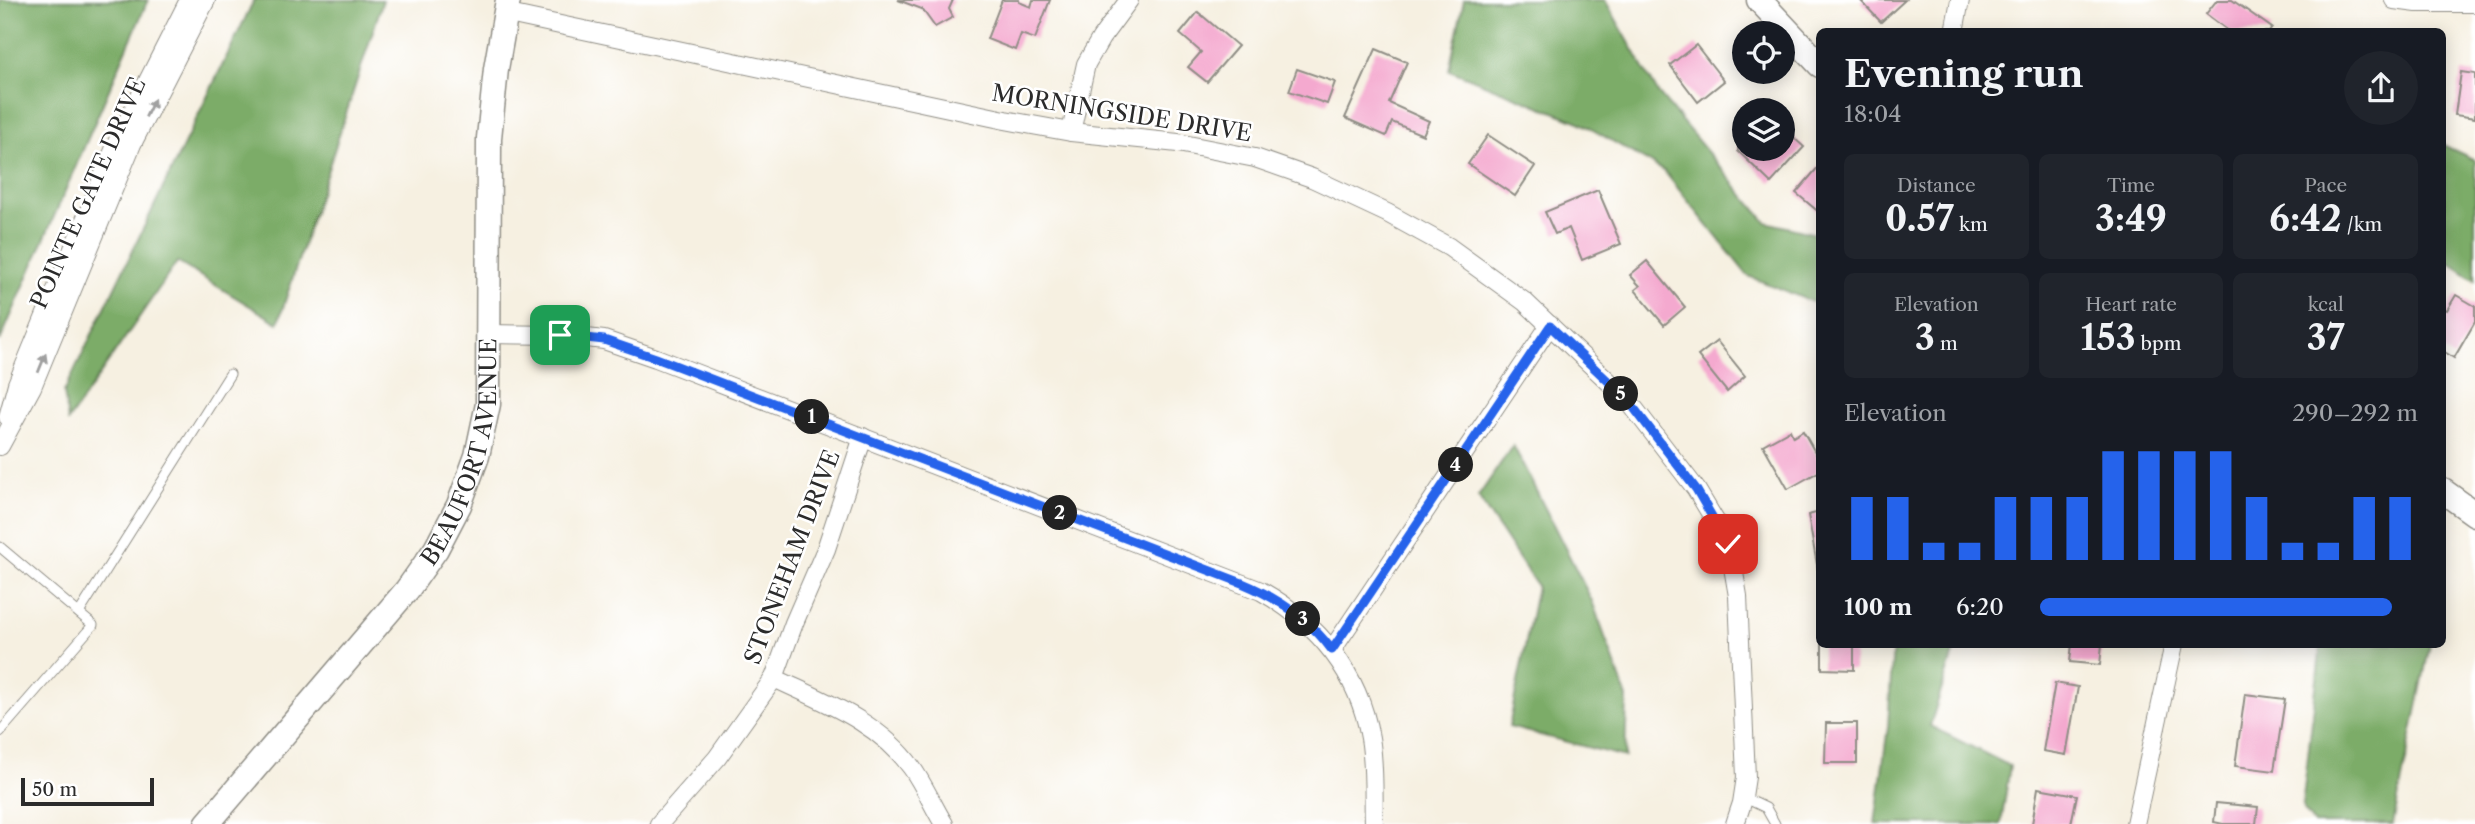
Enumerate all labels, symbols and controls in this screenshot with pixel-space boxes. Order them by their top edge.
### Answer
map controls [1732,21,1795,161]
button: locate [1732,21,1795,84]
text: Evening run [1844,50,2084,97]
button: share [2344,51,2418,125]
street label: POINTE GATE DRIVE [24,73,152,313]
street label: MORNINGSIDE DRIVE [990,79,1254,147]
one-way arrow [144,98,156,118]
button: layers [1732,98,1795,161]
text: 18:04 [1844,100,1902,128]
text: Distance [1897,174,1976,197]
text: Time [2107,174,2155,197]
text: Pace [2304,174,2347,197]
text: 0.57 [1885,197,1954,240]
text: 3:49 [2095,197,2167,240]
text: 6:42 [2269,197,2342,240]
text: km [1954,213,1988,236]
text: /km [2342,213,2382,236]
text: Elevation [1894,293,1979,316]
text: Heart rate [2085,293,2177,316]
text: kcal [2308,293,2344,316]
pin [530,305,590,365]
icon: arrive [541,316,579,354]
text: 3 [1915,316,1935,359]
text: 153 [2081,316,2135,359]
text: 37 [2307,316,2345,359]
text: m [1935,332,1958,355]
text: bpm [2135,332,2181,355]
street label: BEAUFORT AVENUE [415,338,502,571]
one-way arrow [36,352,47,373]
pin: 5 [1604,376,1638,412]
text: 5 [1615,382,1626,405]
text: Elevation [1844,399,1947,427]
text: 290–292 m [2292,399,2418,427]
pin: 1 [794,400,830,434]
text: 1 [807,405,816,428]
street label: STONEHAM DRIVE [738,446,846,668]
pin: 4 [1438,448,1474,482]
text: 4 [1450,453,1461,476]
pin: 2 [1042,496,1078,530]
text: 2 [1054,501,1065,524]
pin [1698,514,1758,574]
icon: check [1709,525,1747,563]
text: 100 m [1844,593,1912,621]
text: 6:20 [1956,593,2004,621]
pin: 3 [1286,602,1320,636]
text: 3 [1297,607,1308,630]
scale bar [21,775,154,807]
text: 50 m [32,778,77,801]

